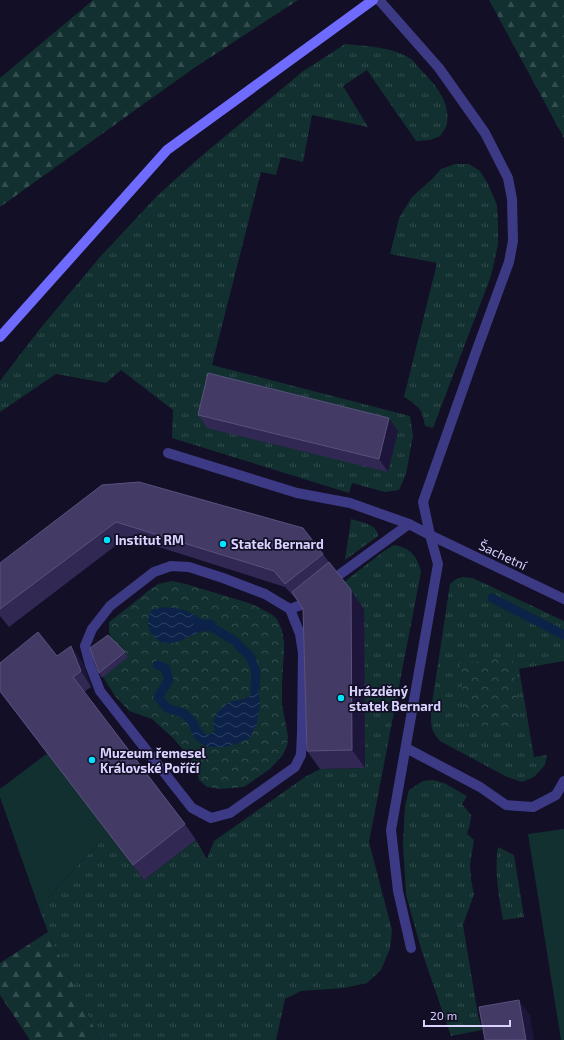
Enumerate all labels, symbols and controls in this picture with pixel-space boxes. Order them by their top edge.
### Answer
place label: Institut RM [115,532,184,548]
marker: Institut RM [102,535,112,545]
place label: Statek Bernard [231,536,324,552]
street label: Šachetní [476,537,530,573]
marker: Statek Bernard [218,539,228,549]
place label: Hrázděný statek Bernard [349,683,441,714]
marker: Hrázděný statek Bernard [336,693,346,703]
place label: Muzeum řemesel Královské Poříčí [100,745,207,776]
marker: Muzeum řemesel Královské Poříčí [87,755,97,765]
scale bar [424,1002,510,1028]
text: 20 m [430,1008,457,1022]

